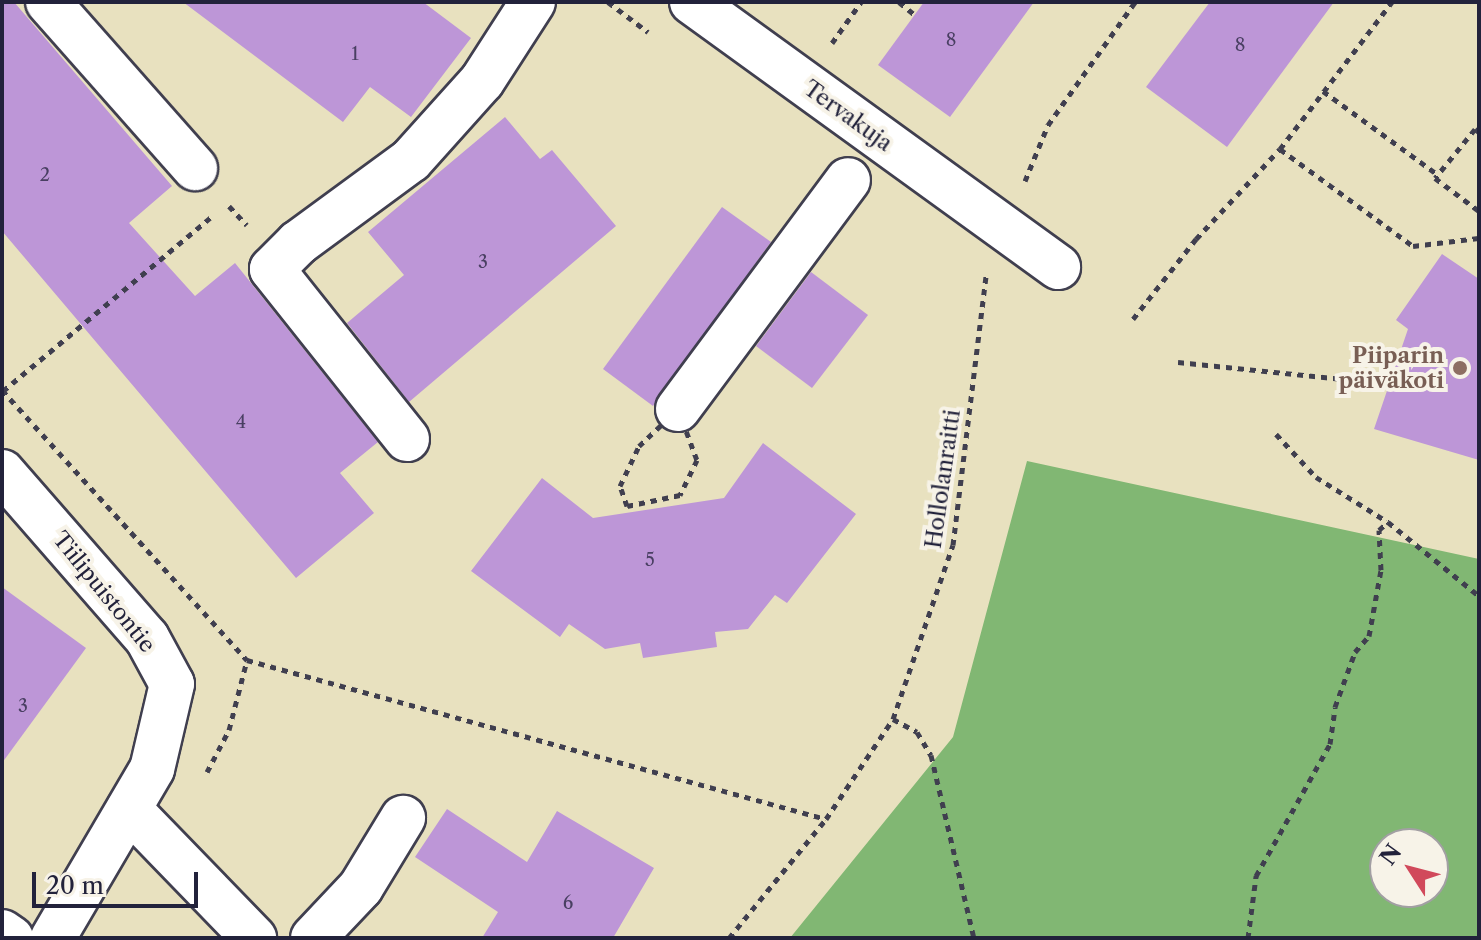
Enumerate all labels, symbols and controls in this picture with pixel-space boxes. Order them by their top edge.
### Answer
house number: 8 [946,29,956,51]
house number: 8 [1235,34,1245,56]
house number: 1 [351,43,359,65]
street label: Tervakuja [799,75,897,157]
house number: 2 [40,164,50,186]
house number: 3 [478,251,488,273]
place label: Piiparin päiväkoti [1338,342,1444,394]
marker: Piiparin päiväkoti [1451,359,1469,377]
street label: Hollolanraitti [920,408,966,550]
house number: 4 [236,411,246,433]
street label: Tiilipuistontie [47,526,161,658]
house number: 5 [645,549,655,571]
house number: 3 [18,695,28,717]
north arrow [1369,828,1449,908]
text: N [1374,839,1407,870]
scale bar [36,856,202,906]
text: 20 m [46,871,104,900]
house number: 6 [563,892,573,914]

